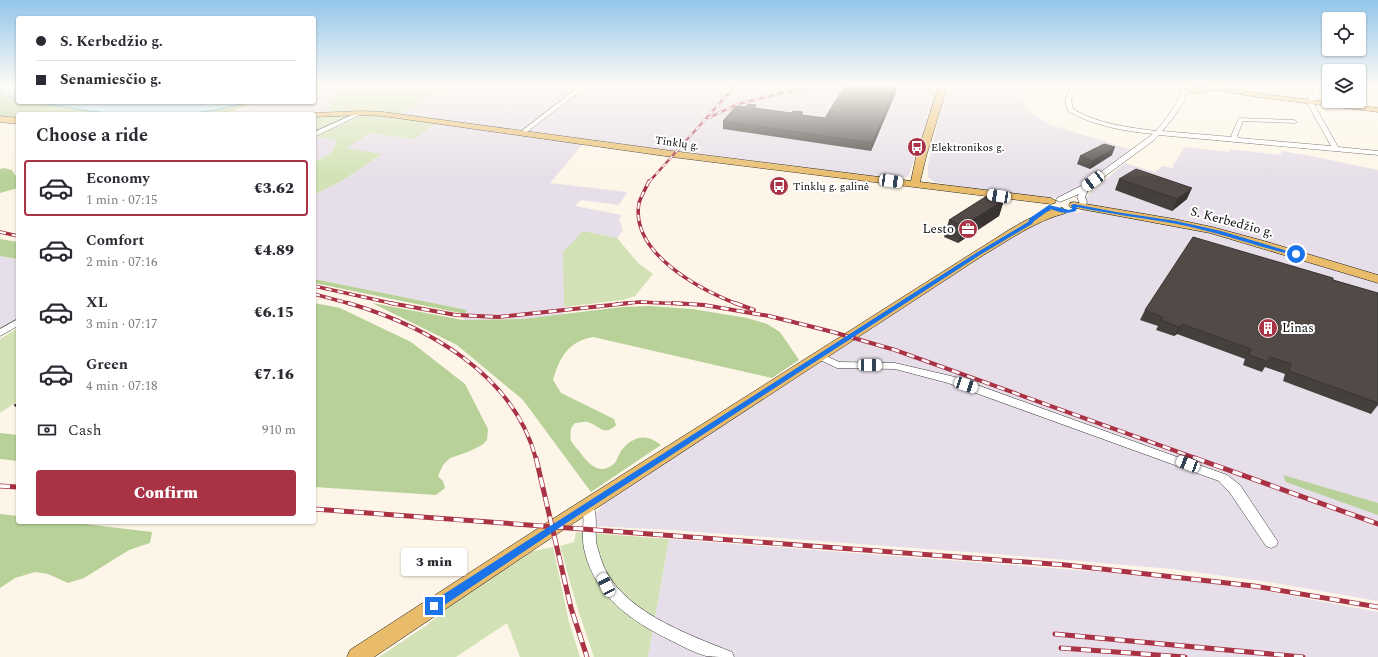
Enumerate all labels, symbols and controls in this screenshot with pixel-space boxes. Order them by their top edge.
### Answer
map controls [1322,12,1366,108]
button: locate [1322,12,1366,56]
text: S. Kerbedžio g. [60,30,163,53]
button: layers [1322,64,1366,108]
text: Senamiesčio g. [60,68,162,91]
text: Choose a ride [36,122,148,149]
street label: Tinklų g. [654,132,700,154]
bus stop icon: Elektronikos g. [906,136,928,158]
place label: Elektronikos g. [931,139,1005,156]
text: Economy [86,167,150,190]
car [1080,169,1106,193]
icon: car [38,170,74,206]
car [878,173,904,189]
bus stop icon: Tinklų g. galinė [768,175,790,197]
text: €3.62 [254,177,294,200]
place label: Tinklų g. galinė [793,178,869,195]
car [986,188,1012,204]
text: 1 min · 07:15 [86,190,158,210]
street label: S. Kerbedžio g. [1188,201,1276,243]
office icon: Lesto [957,218,979,240]
place label: Lesto [922,219,954,239]
text: Comfort [86,229,144,252]
icon: car [38,232,74,268]
text: €4.89 [254,239,294,262]
route start [1287,245,1305,263]
text: 2 min · 07:16 [86,252,158,272]
text: XL [86,291,107,314]
icon: car [38,294,74,330]
text: €6.15 [254,301,294,324]
text: 3 min · 07:17 [86,314,158,334]
building icon: Linas [1257,317,1279,339]
place label: Linas [1282,318,1314,338]
text: Green [86,353,128,376]
icon: car [38,356,74,392]
car [858,359,882,371]
text: €7.16 [254,363,294,386]
car [953,375,979,395]
text: 4 min · 07:18 [86,376,158,396]
icon: cash [36,419,58,441]
text: Cash [68,419,101,442]
text: 910 m [262,420,296,440]
car [1175,454,1201,474]
button: Confirm [36,470,296,516]
callout: 3 min [401,548,467,576]
text: 3 min [416,552,452,572]
car [595,572,617,598]
route end [425,597,443,615]

